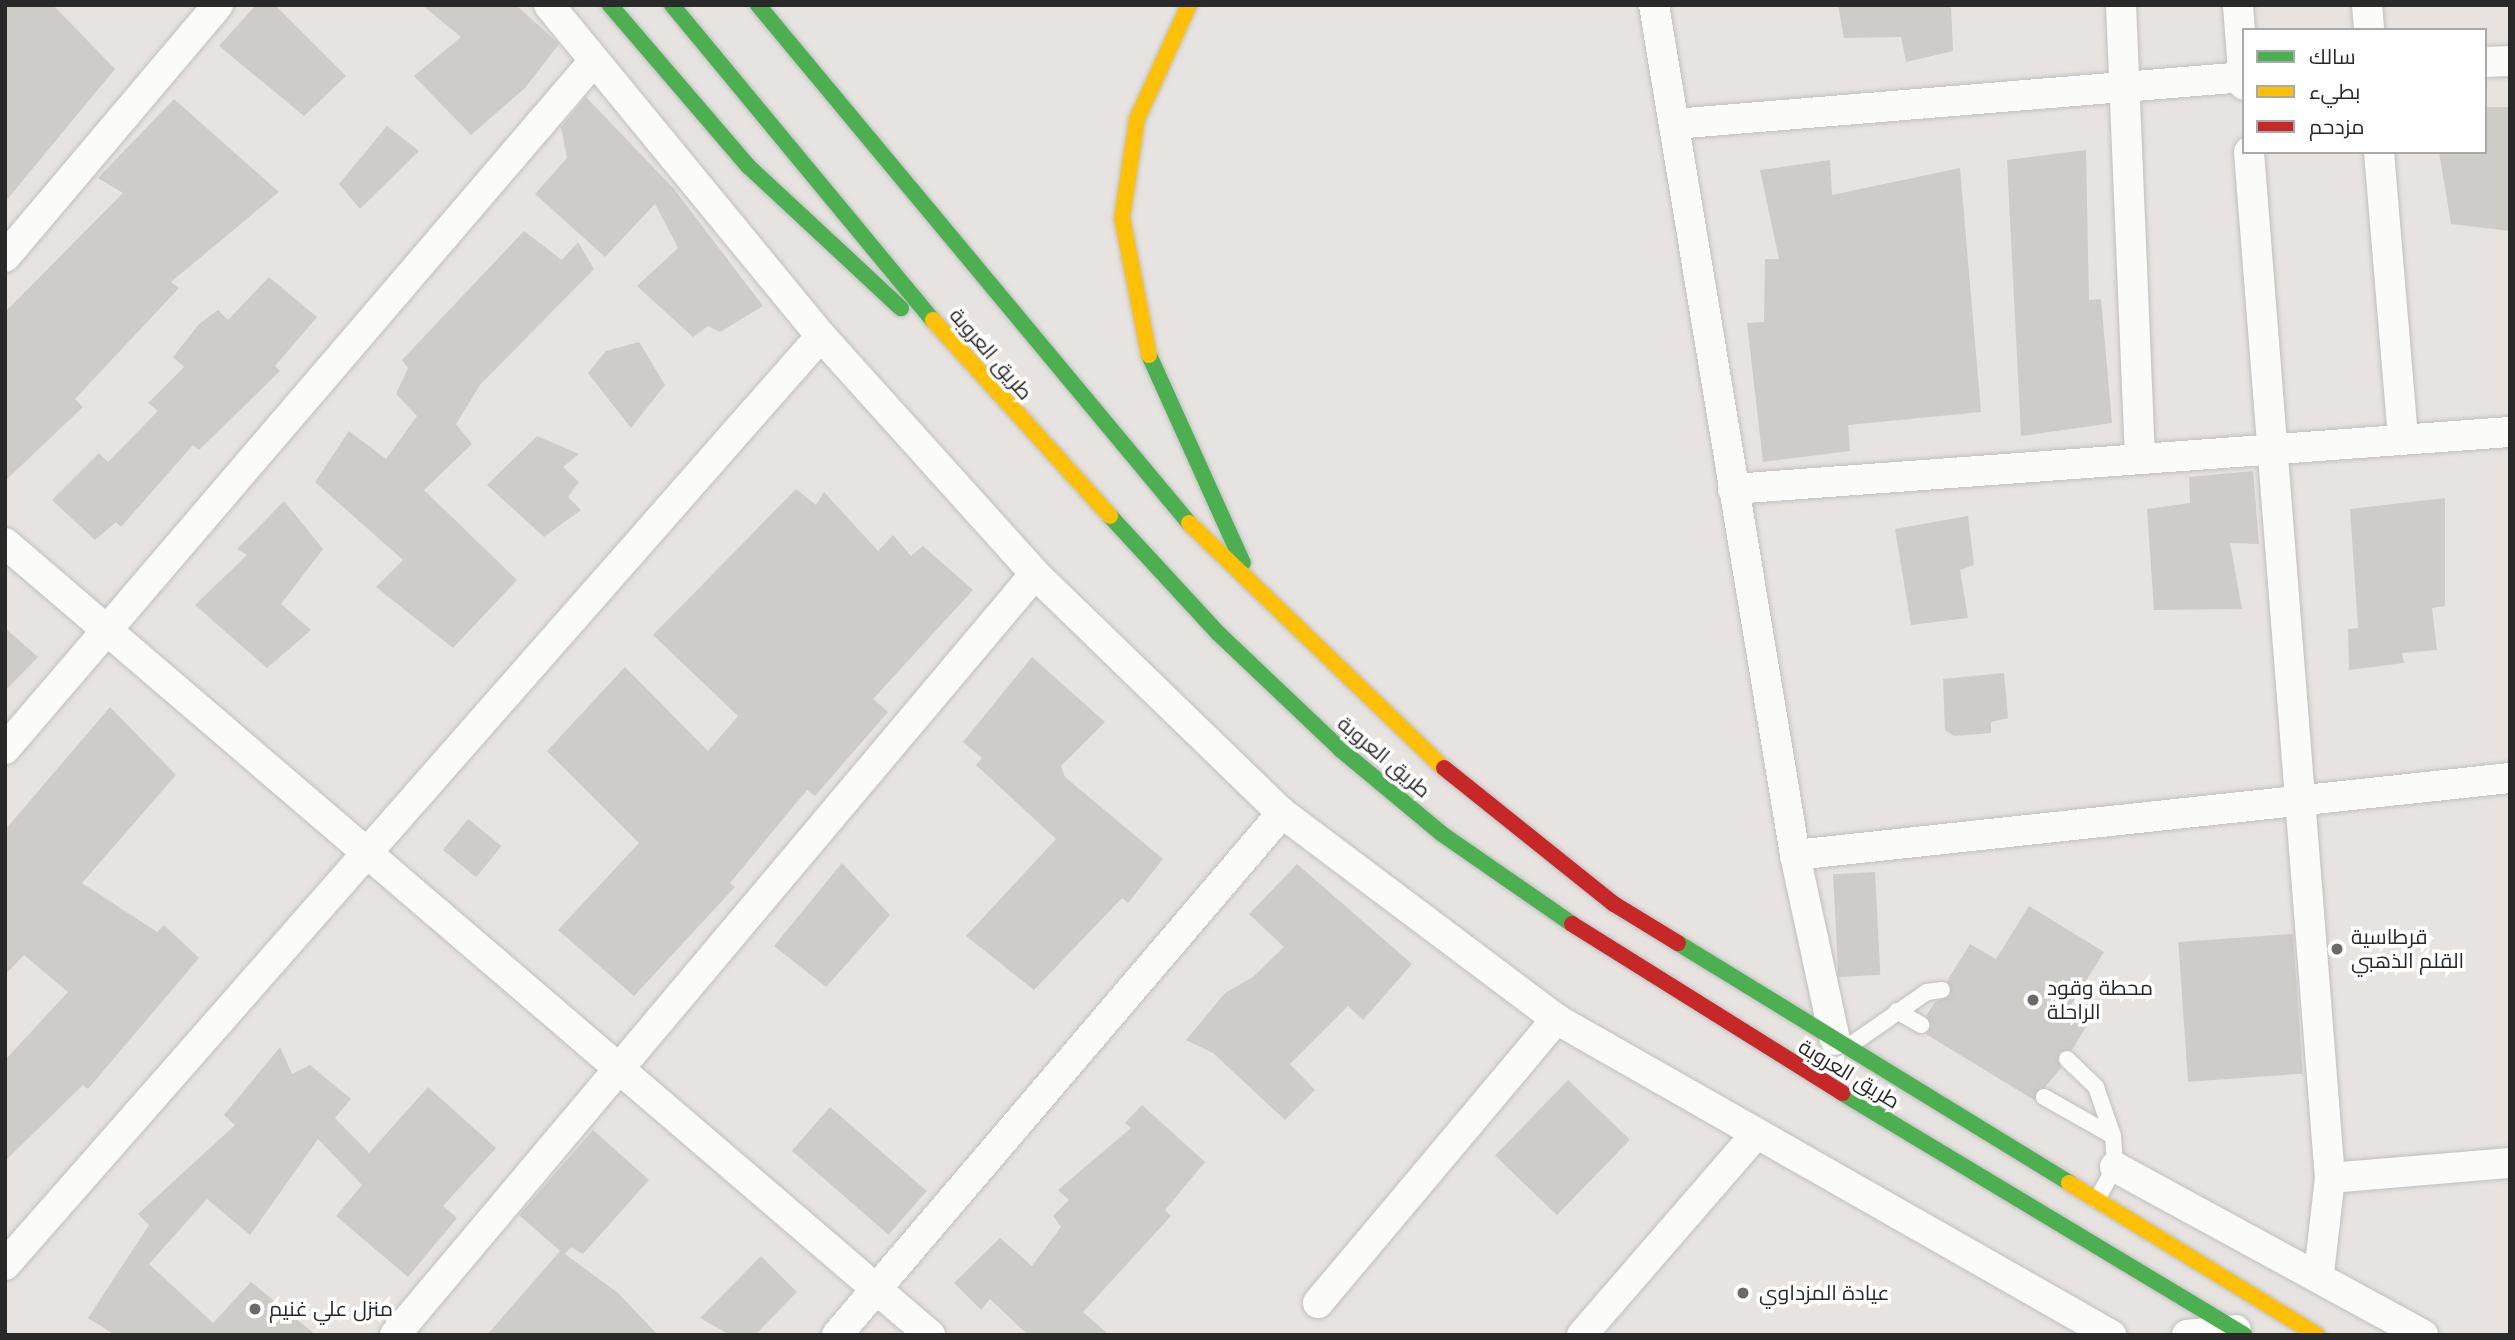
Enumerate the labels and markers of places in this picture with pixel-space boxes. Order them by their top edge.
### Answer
place label: قرطاسية القلم الذهبي [2351,924,2464,974]
marker: قرطاسية القلم الذهبي [2329,941,2345,957]
place label: محطة وقود الراحلة [2047,975,2153,1025]
marker: محطة وقود الراحلة [2025,992,2041,1008]
place label: عيادة المزداوي [1759,1280,1890,1306]
marker: عيادة المزداوي [1733,1283,1753,1303]
place label: منزل علي غنيم [269,1296,393,1322]
marker: منزل علي غنيم [247,1301,263,1317]

